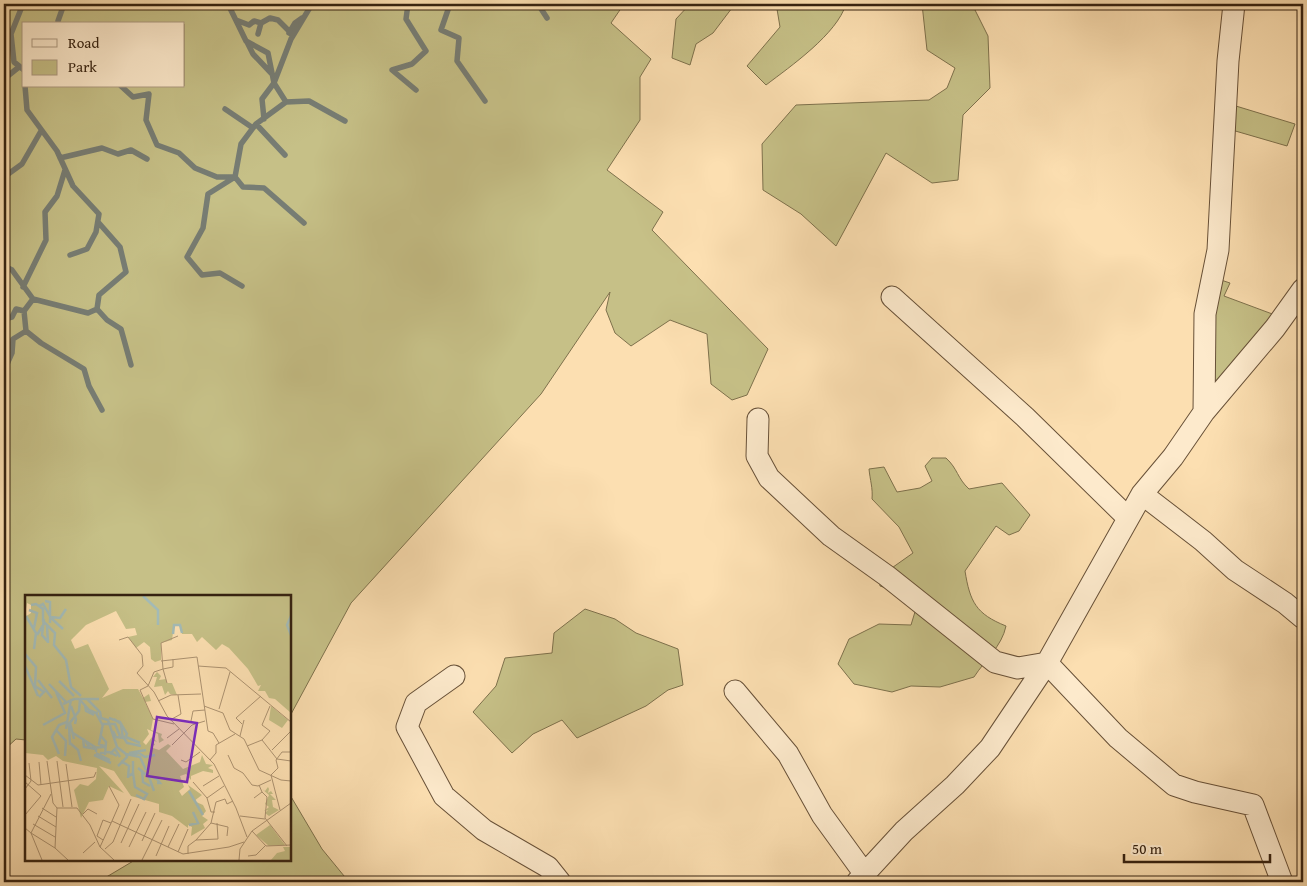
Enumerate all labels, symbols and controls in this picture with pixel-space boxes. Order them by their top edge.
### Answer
legend [22,22,185,88]
text: Road [68,32,99,53]
text: Park [68,56,97,77]
inset map [25,595,291,861]
scale bar [1124,831,1271,863]
text: 50 m [1132,838,1163,859]

